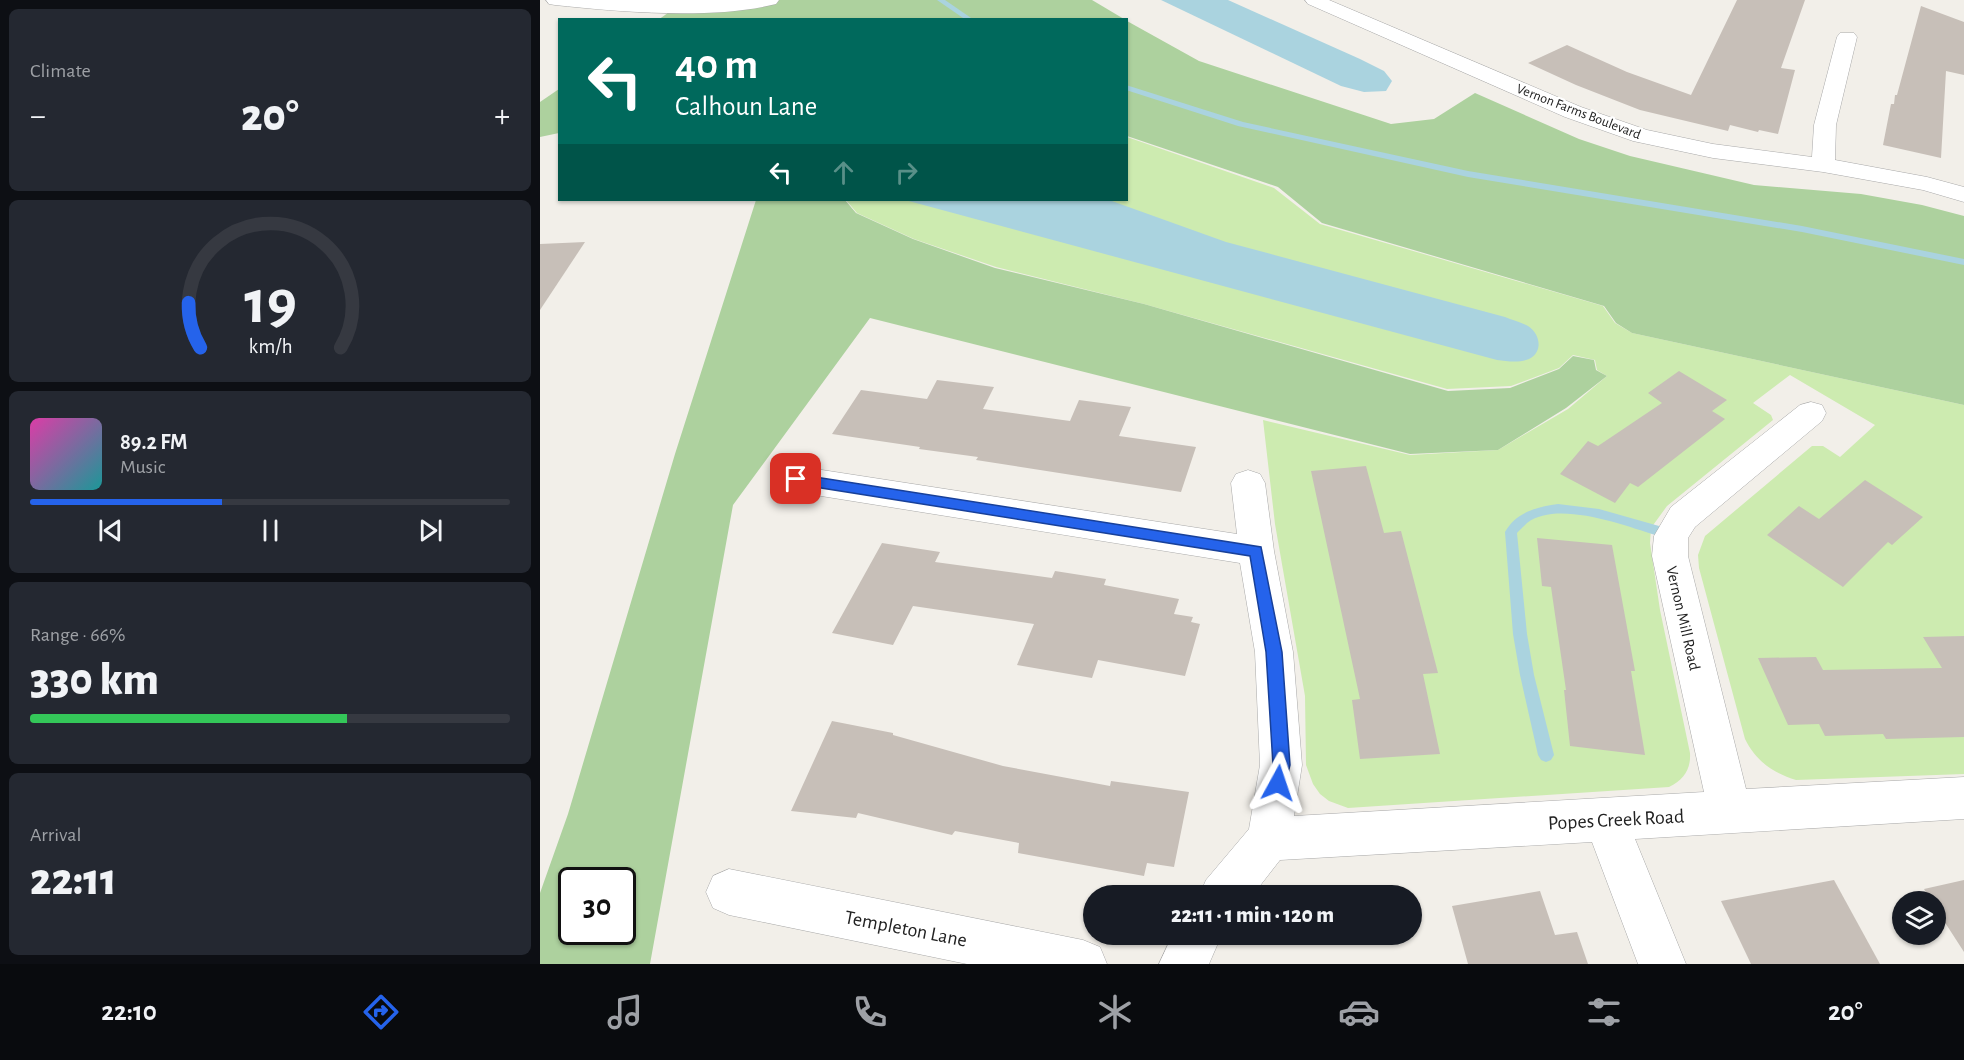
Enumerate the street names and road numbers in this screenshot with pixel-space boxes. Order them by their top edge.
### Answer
street label: Vernon Farms Boulevard [1514,82,1643,142]
street label: Vernon Mill Road [1663,565,1703,672]
street label: Popes Creek Road [1547,806,1685,834]
street label: Templeton Lane [843,907,969,951]

